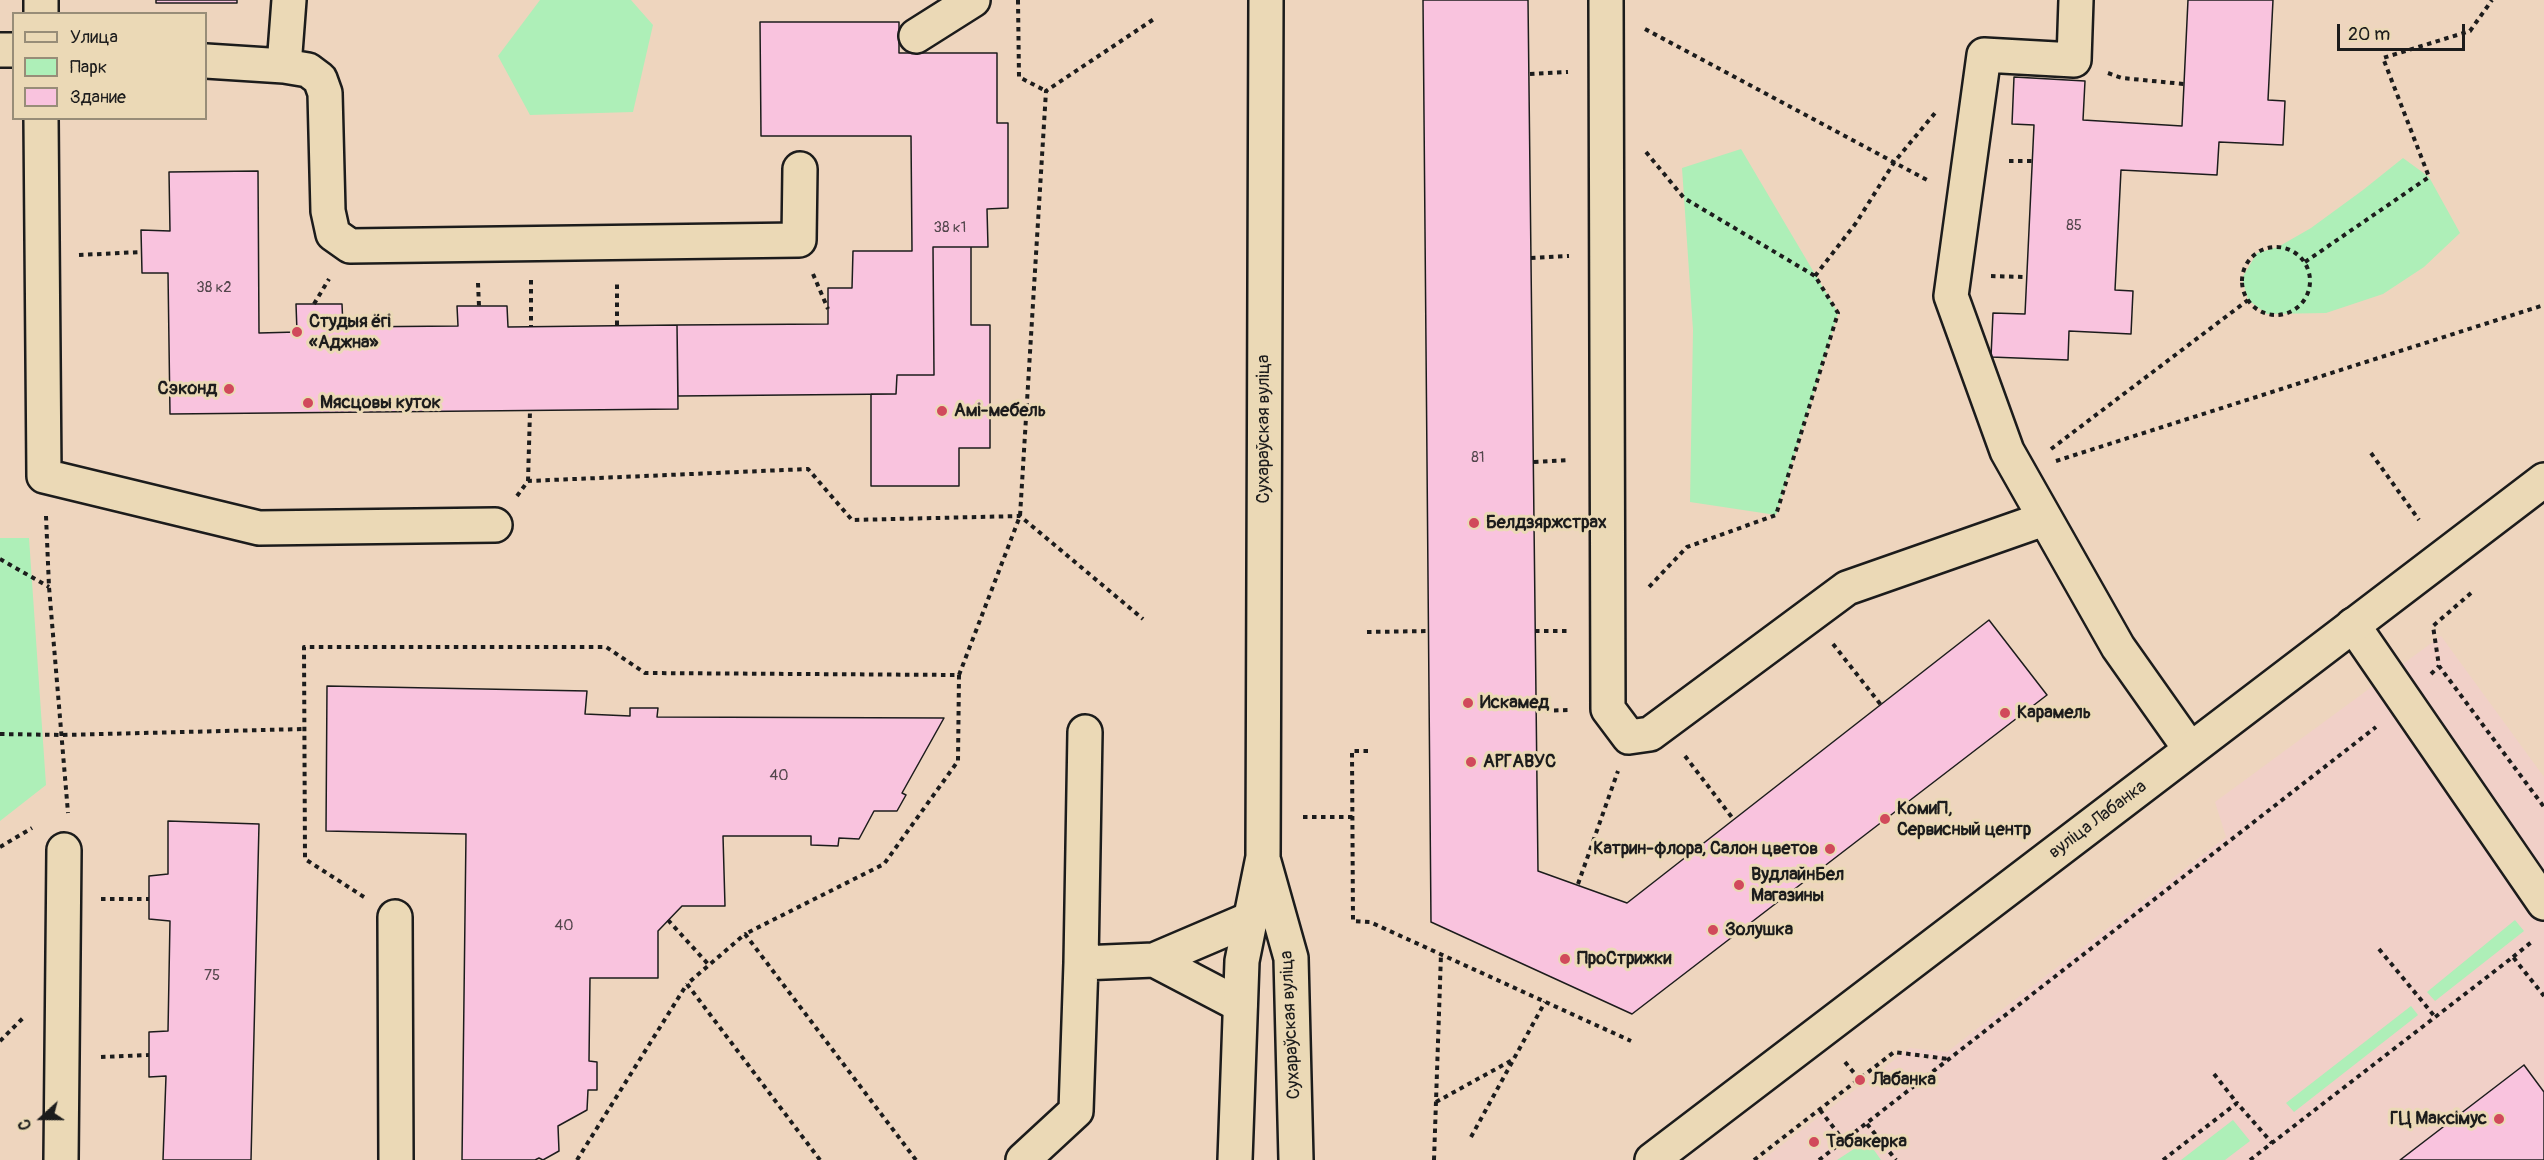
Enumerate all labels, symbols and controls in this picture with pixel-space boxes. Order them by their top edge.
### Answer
legend [12,12,207,120]
scale bar [2340,12,2468,50]
text: 20 m [2348,23,2390,46]
text: Улица [70,26,118,49]
text: Парк [70,56,107,79]
text: Здание [70,86,126,109]
house number: 85 [2066,217,2082,235]
house number: 38 к1 [934,219,966,237]
house number: 38 к2 [196,279,232,297]
place label: Студыя ёгі «Аджна» [309,311,391,354]
marker: Студыя ёгі «Аджна» [290,325,304,339]
street label: Сухараўская вуліца [1253,355,1275,503]
place label: Сэконд [157,378,217,400]
marker: Сэконд [222,382,236,396]
place label: Мясцовы куток [320,392,441,414]
marker: Мясцовы куток [301,396,315,410]
place label: Амі-мебель [954,400,1046,422]
marker: Амі-мебель [935,404,949,418]
house number: 81 [1471,449,1485,467]
place label: Белдзяржстрах [1486,512,1607,534]
marker: Белдзяржстрах [1467,516,1481,530]
place label: Искамед [1480,692,1549,714]
marker: Искамед [1461,696,1475,710]
place label: Карамель [2017,702,2091,724]
marker: Карамель [1998,706,2012,720]
place label: АРГАВУС [1483,751,1556,773]
marker: АРГАВУС [1464,755,1478,769]
house number: 40 [770,767,788,785]
street label: вуліца Лабанка [2045,776,2151,864]
place label: КомиП, Сервисный центр [1897,798,2031,840]
marker: КомиП, Сервисный центр [1878,812,1892,826]
place label: Катрин-флора, Салон цветов [1593,838,1818,860]
marker: Катрин-флора, Салон цветов [1823,842,1837,856]
place label: ВудлайнБел Магазины [1751,864,1844,906]
marker: ВудлайнБел Магазины [1732,878,1746,892]
house number: 40 [555,917,573,935]
place label: Золушка [1725,919,1793,941]
marker: Золушка [1706,923,1720,937]
place label: ПроСтрижки [1577,948,1671,970]
street label: Сухараўская вуліца [1276,950,1306,1100]
marker: ПроСтрижки [1558,952,1572,966]
house number: 75 [204,967,220,985]
place label: Лабанка [1872,1069,1936,1091]
marker: Лабанка [1853,1073,1867,1087]
north arrow [12,1088,72,1148]
place label: ГЦ Максімус [2390,1108,2487,1130]
marker: ГЦ Максімус [2492,1112,2506,1126]
text: С [14,1116,36,1133]
place label: Табакерка [1826,1131,1907,1153]
marker: Табакерка [1807,1135,1821,1149]

